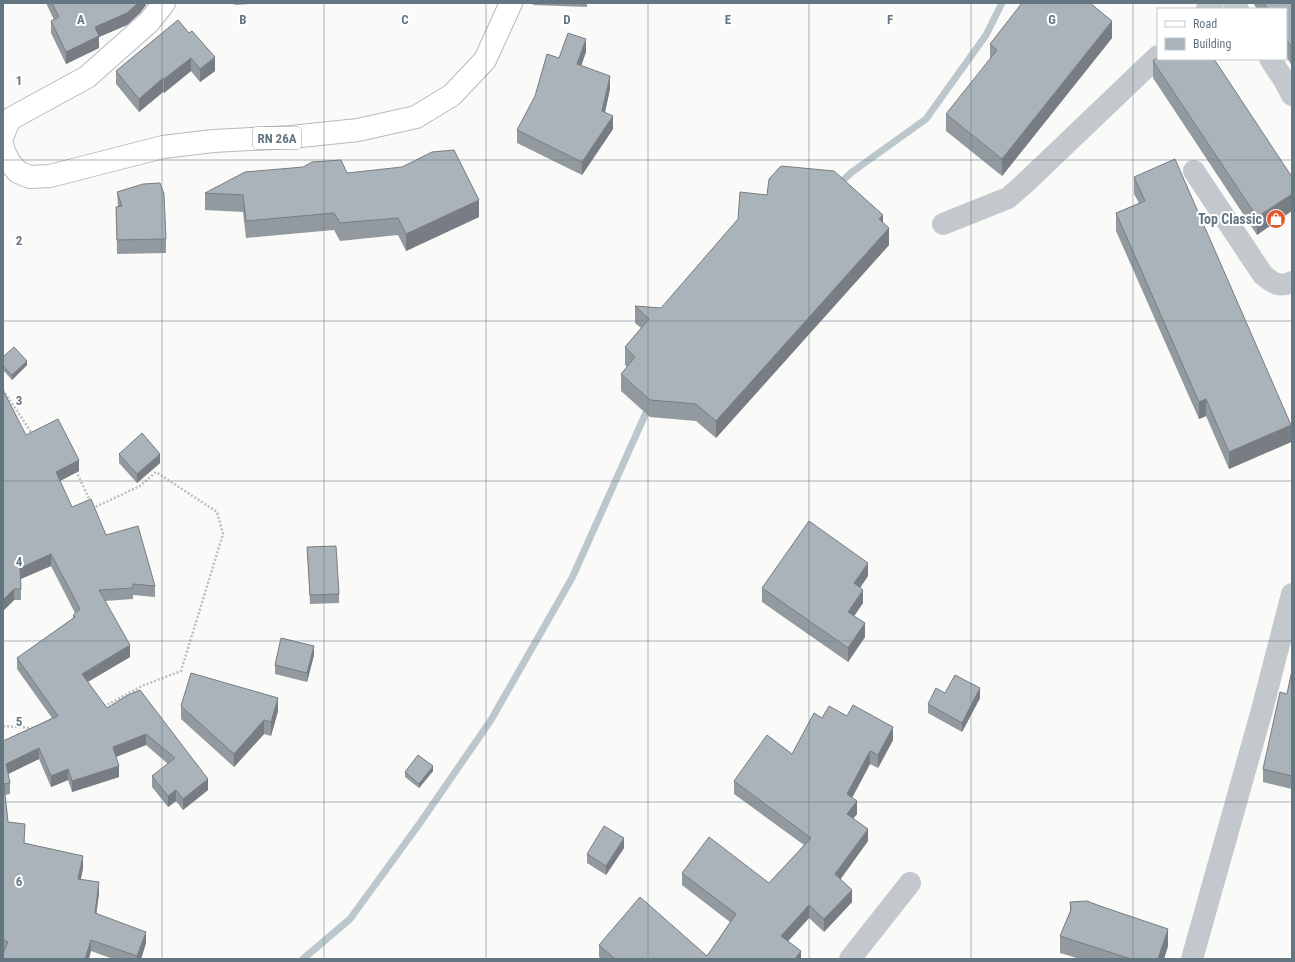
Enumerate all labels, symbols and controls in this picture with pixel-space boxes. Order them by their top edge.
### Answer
legend [1157,8,1287,60]
text: A [77,12,85,27]
text: B [239,12,247,27]
text: C [401,12,409,27]
text: D [563,12,571,27]
text: E [725,12,732,27]
text: F [887,12,893,27]
text: G [1048,12,1056,27]
text: Road [1193,17,1217,31]
text: Building [1193,37,1231,51]
text: 1 [16,73,22,88]
road number: RN 26A [253,127,301,149]
shop icon: Top Classic [1265,208,1287,230]
place label: Top Classic [1198,211,1263,227]
text: 2 [16,233,23,248]
text: 3 [16,393,22,408]
text: 4 [16,554,23,569]
text: 5 [16,714,23,729]
text: 6 [16,874,23,889]

